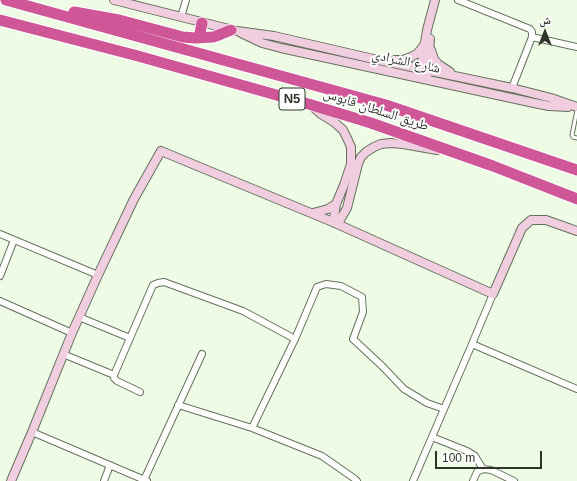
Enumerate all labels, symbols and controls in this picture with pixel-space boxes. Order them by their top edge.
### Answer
north arrow [525,12,565,52]
text: ش [539,14,551,26]
street label: شارع الشرادي [370,47,442,77]
street label: طريق السلطان قابوس [321,85,431,135]
road number: N5 [279,88,305,110]
scale bar [437,443,544,469]
text: 100 m [442,451,475,465]

